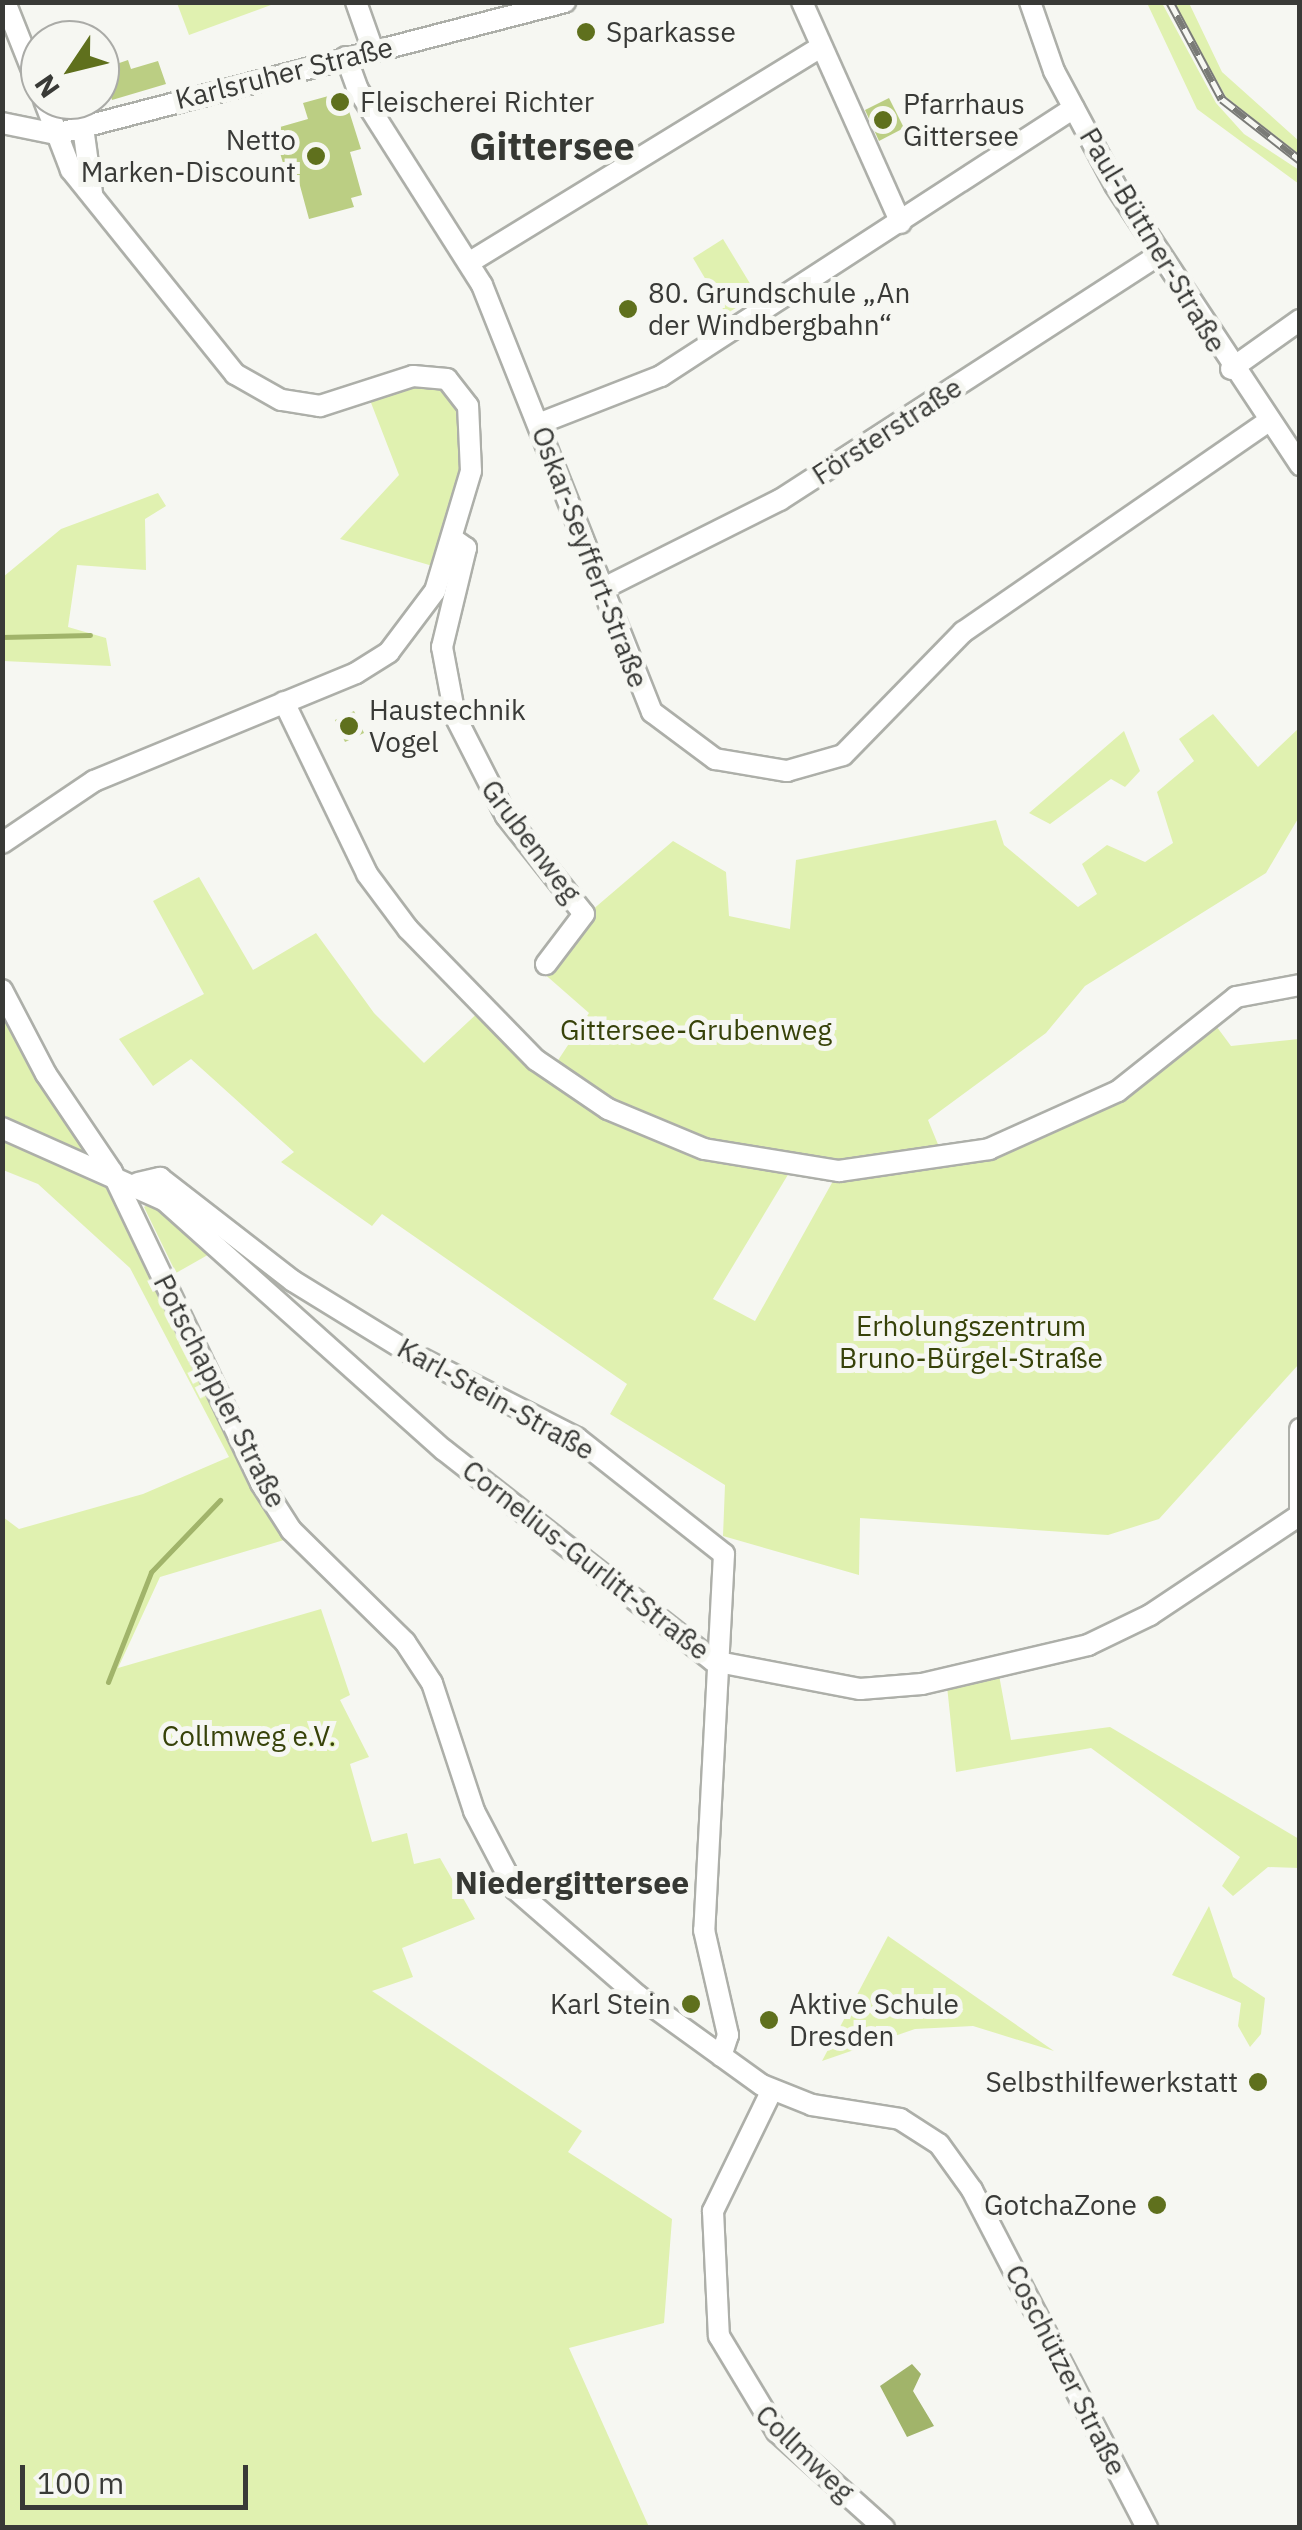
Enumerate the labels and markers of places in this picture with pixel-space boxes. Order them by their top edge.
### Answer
place label: Sparkasse [606,15,736,49]
marker: Sparkasse [575,21,597,43]
place label: Fleischerei Richter [360,85,594,119]
place label: Pfarrhaus Gittersee [903,87,1025,153]
marker: Fleischerei Richter [329,91,351,113]
marker: Pfarrhaus Gittersee [872,109,894,131]
place label: Netto Marken-Discount [81,123,296,189]
marker: Netto Marken-Discount [305,145,327,167]
place label: 80. Grundschule „An der Windbergbahn“ [648,276,910,342]
marker: 80. Grundschule „An der Windbergbahn“ [617,298,639,320]
place label: Haustechnik Vogel [369,693,526,759]
marker: Haustechnik Vogel [338,715,360,737]
place label: Karl Stein [550,1987,671,2021]
place label: Aktive Schule Dresden [789,1987,959,2053]
marker: Karl Stein [680,1993,702,2015]
marker: Aktive Schule Dresden [758,2009,780,2031]
place label: Selbsthilfewerkstatt [985,2065,1238,2099]
marker: Selbsthilfewerkstatt [1247,2071,1269,2093]
place label: GotchaZone [984,2188,1137,2222]
marker: GotchaZone [1146,2194,1168,2216]

